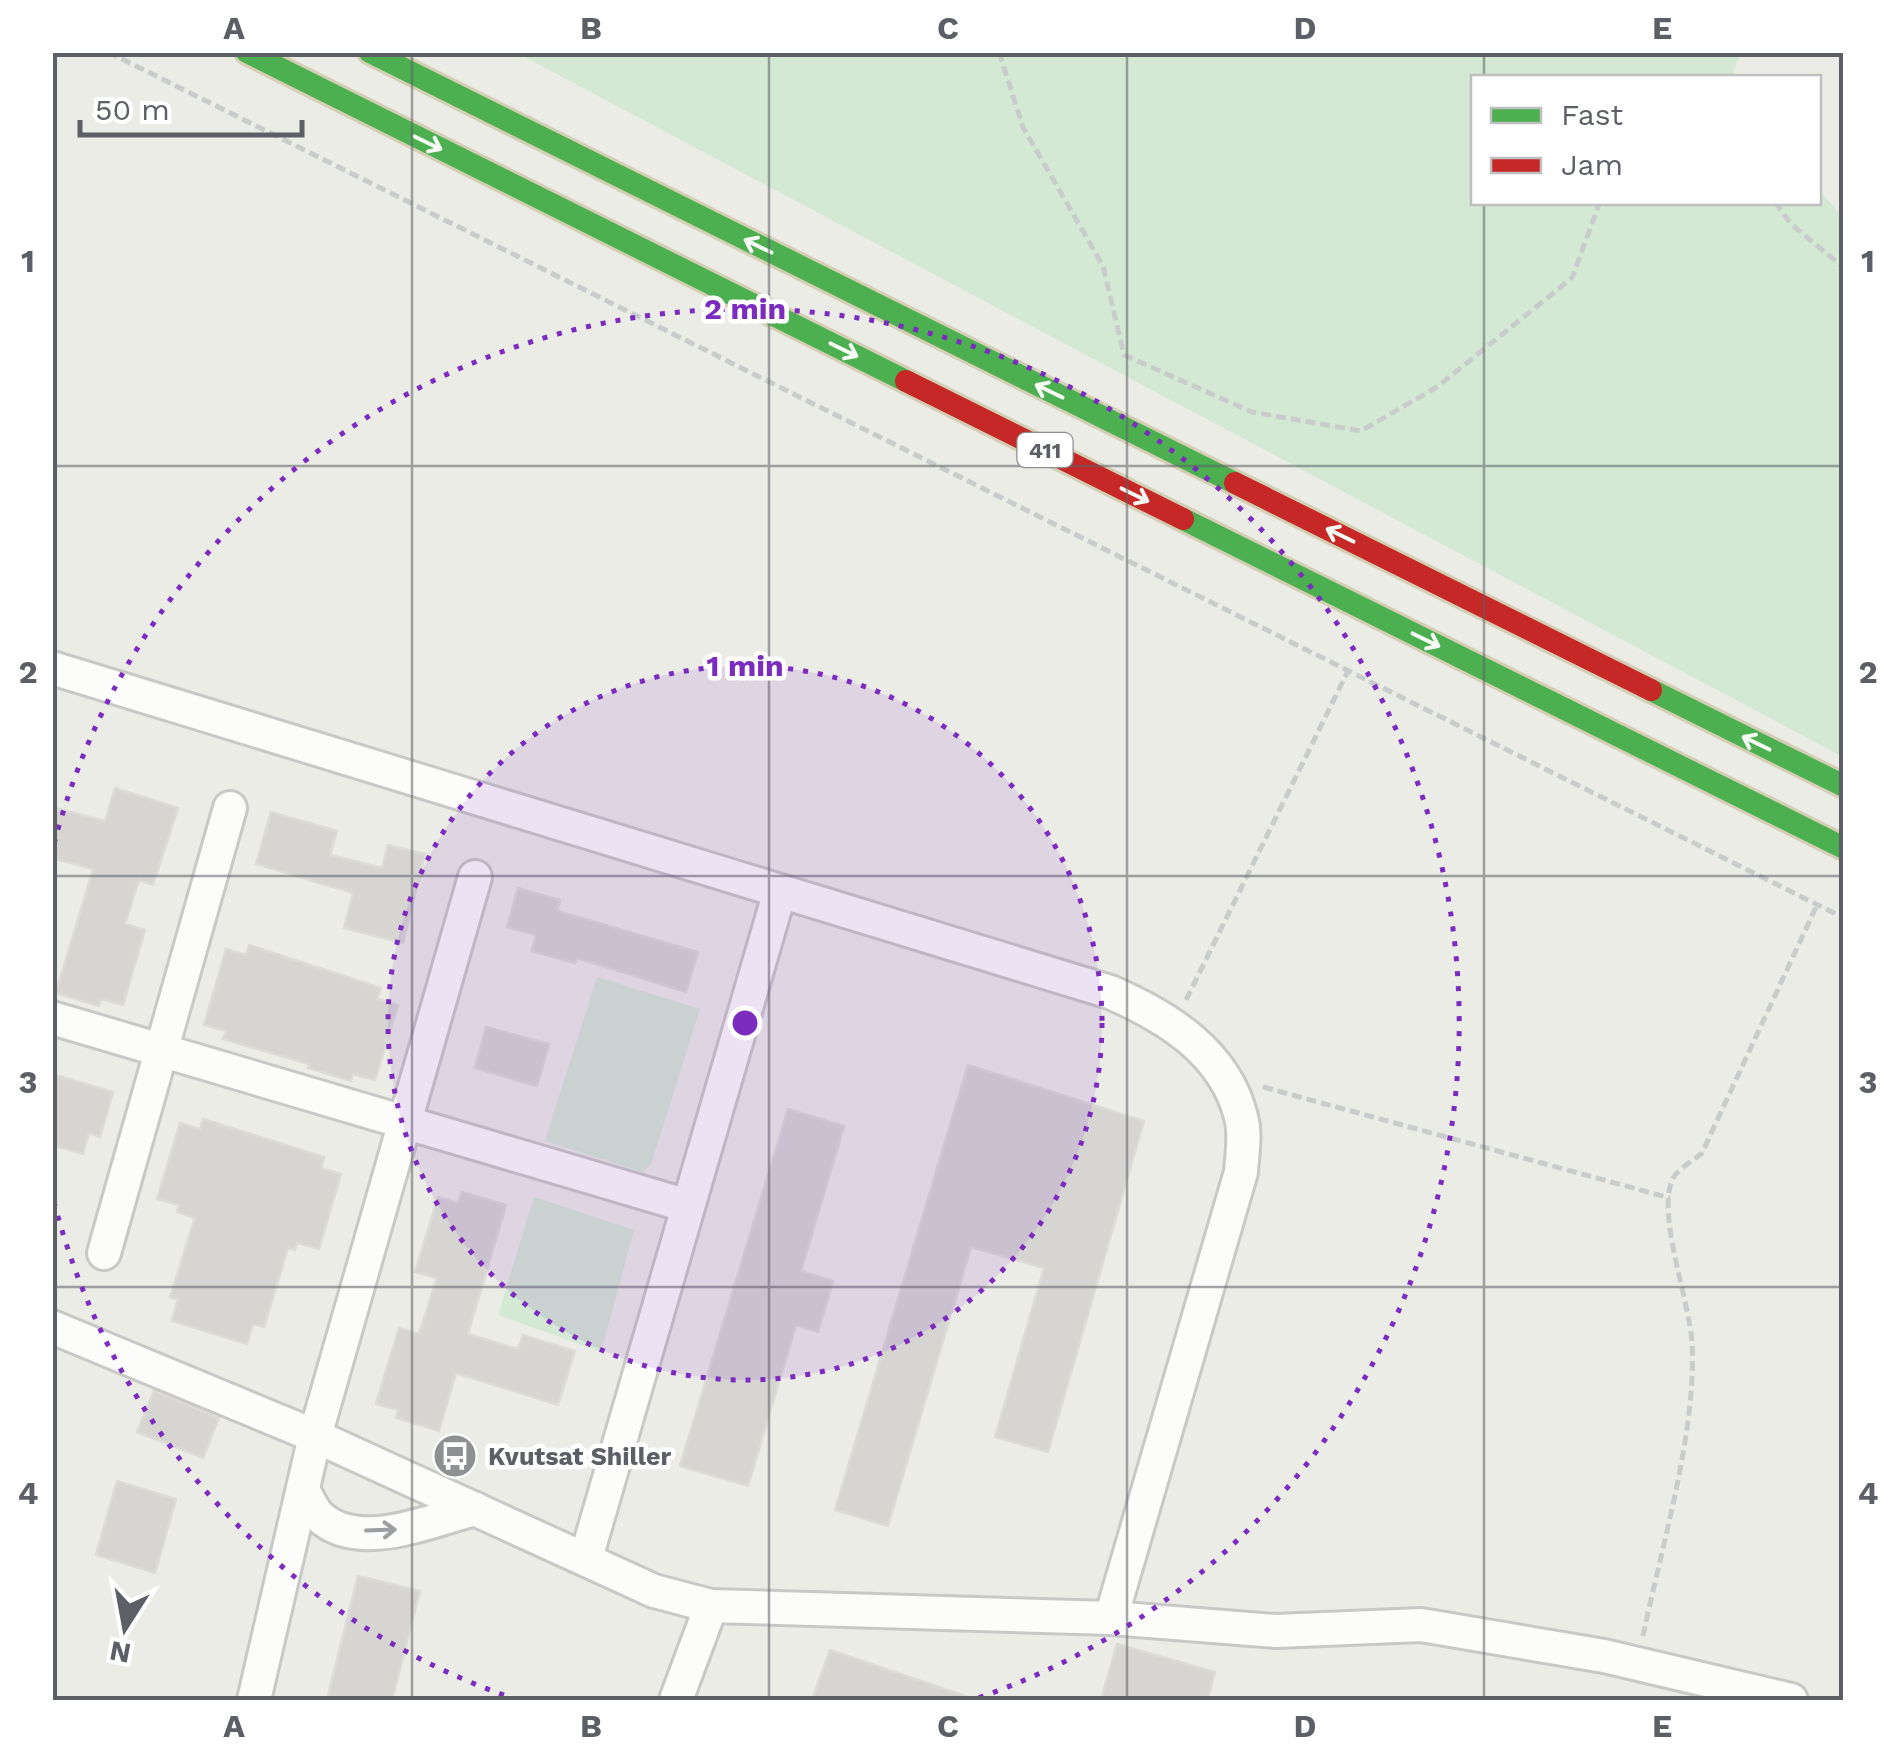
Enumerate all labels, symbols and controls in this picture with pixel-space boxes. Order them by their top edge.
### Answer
text: A [223,9,245,47]
text: B [580,9,602,47]
text: C [937,9,959,47]
text: D [1294,9,1316,47]
text: E [1652,9,1672,47]
scale bar [80,75,302,137]
legend [1471,75,1821,205]
text: 50 m [95,92,170,127]
text: Fast [1561,97,1624,132]
one-way arrow [413,134,442,153]
text: Jam [1561,147,1623,182]
one-way arrow [744,236,773,255]
text: 1 [21,242,35,280]
text: 1 [1861,242,1875,280]
text: 2 min [704,291,786,326]
one-way arrow [829,341,859,360]
one-way arrow [1035,380,1065,399]
road number: 411 [1018,433,1072,467]
one-way arrow [1120,486,1149,505]
one-way arrow [1326,525,1356,544]
one-way arrow [1410,631,1440,650]
text: 1 min [706,648,784,683]
text: 2 [18,653,38,691]
text: 2 [1858,653,1878,691]
one-way arrow [1742,732,1772,751]
centre of rings [727,1005,763,1041]
text: 3 [19,1063,37,1101]
text: 3 [1859,1063,1877,1101]
bus stop icon: Kvutsat Shiller [432,1433,478,1479]
place label: Kvutsat Shiller [488,1442,671,1471]
text: 4 [18,1474,38,1512]
text: 4 [1858,1474,1878,1512]
one-way arrow [364,1520,397,1539]
north arrow [75,1578,175,1678]
text: N [107,1634,134,1670]
text: A [223,1707,245,1745]
text: B [580,1707,602,1745]
text: C [937,1707,959,1745]
text: D [1294,1707,1316,1745]
text: E [1652,1707,1672,1745]

